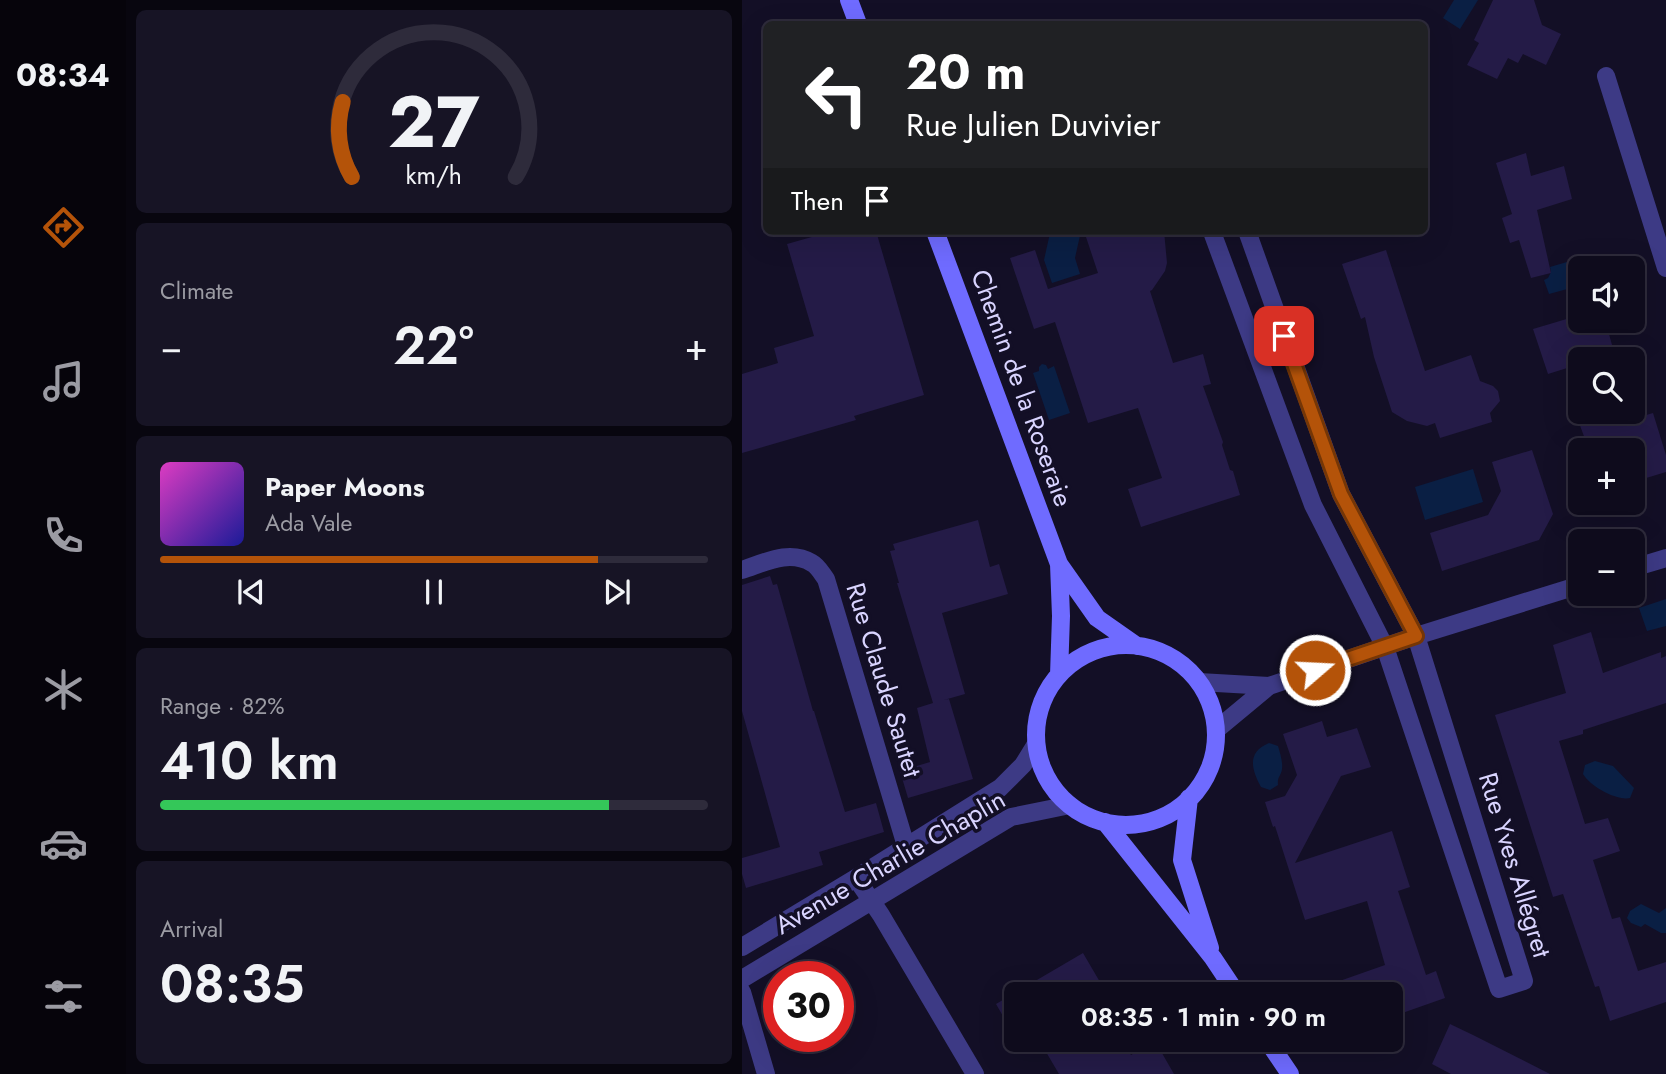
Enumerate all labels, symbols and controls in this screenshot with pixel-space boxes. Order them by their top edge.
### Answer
text: 20 m [906,37,1025,107]
icon: left [791,49,882,140]
text: 08:34 [16,52,110,98]
text: 27 [388,70,480,175]
text: Rue Julien Duvivier [906,102,1161,148]
text: km/h [406,157,462,193]
text: Then [791,182,844,220]
icon: arrive [858,182,896,220]
icon: directions [39,203,88,252]
map controls [1568,256,1645,606]
button: sound [1568,256,1645,333]
street label: Chemin de la Roseraie [961,264,1083,512]
text: Climate [160,274,233,308]
pin [1254,306,1314,366]
text: 22° [393,308,474,384]
icon: arrive [1265,317,1303,355]
text: − [160,319,182,374]
text: + [685,319,708,374]
button: search [1568,347,1645,424]
icon: music [39,357,88,406]
button: + [1568,438,1645,515]
text: Paper Moons [265,468,425,506]
text: Ada Vale [265,506,352,540]
icon: phone [39,511,88,560]
button: − [1568,529,1645,606]
icon: previous [232,573,270,611]
icon: pause [415,573,453,611]
icon: next [598,573,636,611]
street label: Rue Claude Sautet [836,578,932,783]
position arrow [1278,633,1352,707]
icon: climate [39,665,88,714]
text: Range · 82% [160,689,285,723]
text: 410 km [160,723,339,799]
street label: Rue Yves Allégret [1469,768,1561,963]
street label: Avenue Charlie Chaplin [768,780,1012,944]
icon: car [39,819,88,868]
text: Arrival [160,912,223,946]
text: 08:35 [160,946,304,1022]
speed limit sign: 30 [763,961,854,1052]
icon: filters [39,972,88,1021]
text: 08:35 · 1 min · 90 m [1081,998,1326,1036]

